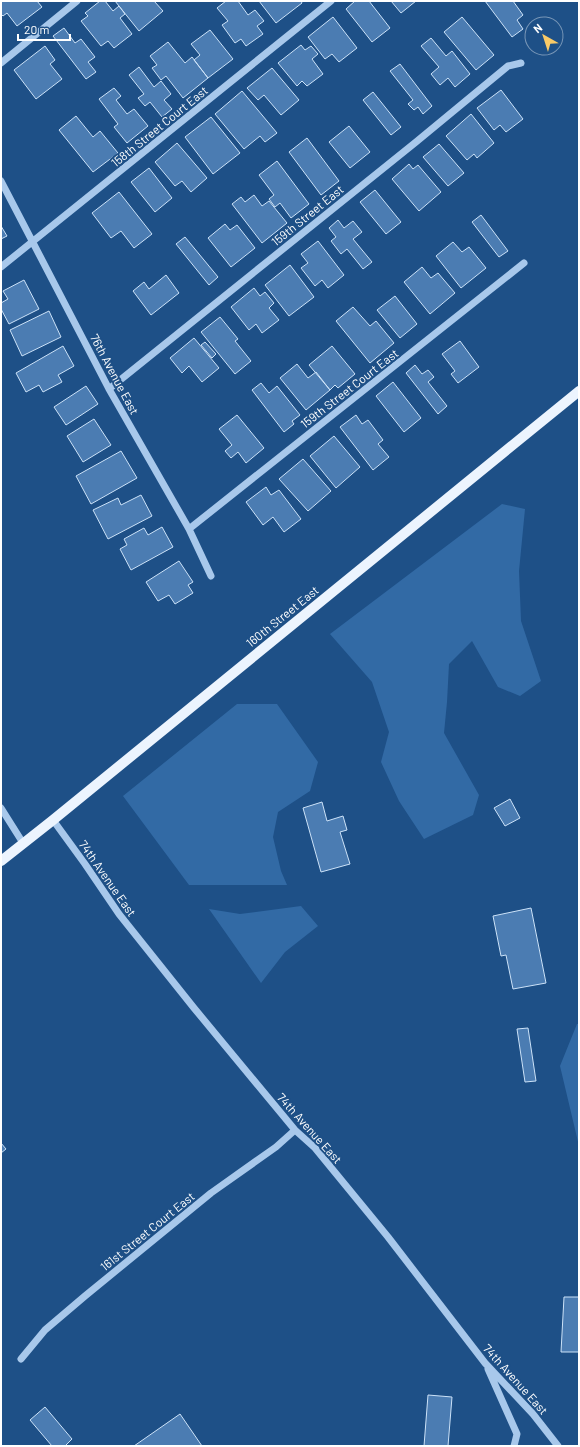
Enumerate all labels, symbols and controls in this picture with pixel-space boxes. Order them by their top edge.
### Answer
scale bar [18,16,70,42]
north arrow [524,16,564,56]
text: N [530,20,544,35]
text: 20 m [24,22,50,36]
street label: 158th Street Court East [108,83,210,169]
street label: 159th Street East [268,182,346,248]
street label: 76th Avenue East [88,331,142,417]
street label: 159th Street Court East [297,346,401,430]
street label: 160th Street East [243,583,321,649]
street label: 74th Avenue East [77,837,139,919]
street label: 74th Avenue East [275,1090,345,1166]
street label: 161st Street Court East [97,1189,197,1273]
street label: 74th Avenue East [481,1341,551,1417]

